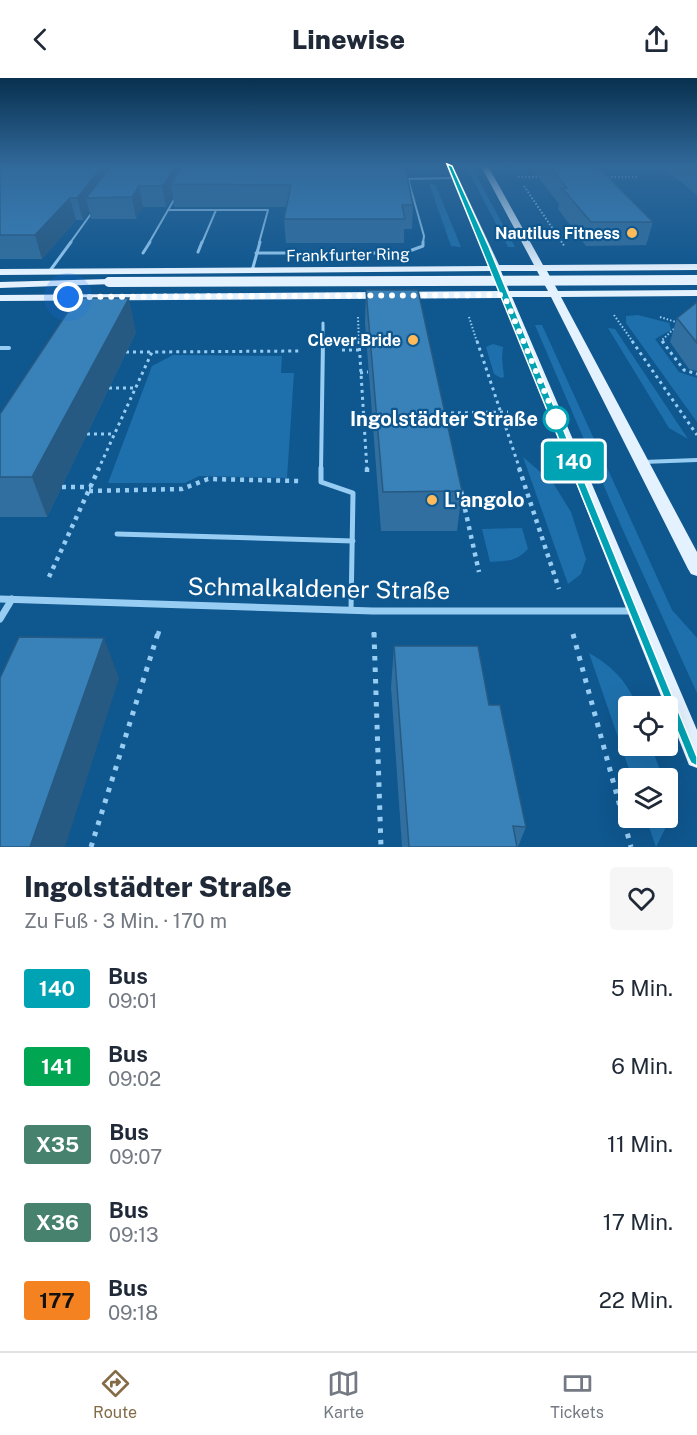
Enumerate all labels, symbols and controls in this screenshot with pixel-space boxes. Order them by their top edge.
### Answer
icon: back [24,23,57,56]
text: Linewise [292,23,405,55]
icon: share [640,23,673,56]
place label: Nautilus Fitness [495,224,620,243]
marker: Nautilus Fitness [625,226,639,240]
street label: Frankfurter Ring [286,244,410,266]
your location [53,282,83,312]
place label: Clever Bride [307,331,401,350]
marker: Clever Bride [406,333,420,347]
marker: Ingolstädter Straße [543,406,569,432]
place label: Ingolstädter Straße [350,407,538,431]
line badge: 140 [540,442,608,481]
text: 140 [556,449,592,474]
place label: L'angolo [444,488,524,512]
marker: L'angolo [425,493,439,507]
street label: Schmalkaldener Straße [188,572,450,604]
map controls [618,696,678,828]
button: locate [618,696,678,756]
button: layers [618,768,678,828]
button: heart [610,867,673,930]
text: Ingolstädter Straße [24,870,292,903]
text: Zu Fuß · 3 Min. · 170 m [24,909,227,933]
text: Bus [108,963,148,989]
text: 5 Min. [611,975,673,1001]
text: 140 [39,976,75,1001]
text: 09:01 [108,989,158,1013]
text: Bus [108,1041,148,1067]
text: 6 Min. [611,1053,673,1079]
text: 141 [41,1054,73,1079]
text: 09:02 [108,1067,161,1091]
text: Bus [109,1119,149,1145]
text: 11 Min. [607,1131,673,1157]
text: X35 [36,1132,79,1157]
text: 09:07 [109,1145,162,1169]
text: Bus [109,1197,149,1223]
text: 17 Min. [603,1209,673,1235]
text: X36 [36,1210,79,1235]
text: 09:13 [109,1223,159,1247]
text: Bus [108,1275,148,1301]
text: 22 Min. [599,1287,673,1313]
text: 177 [39,1288,75,1313]
text: 09:18 [108,1301,158,1325]
tab: Route [93,1367,137,1422]
tab: Karte [323,1367,364,1422]
tab: Tickets [550,1367,604,1422]

